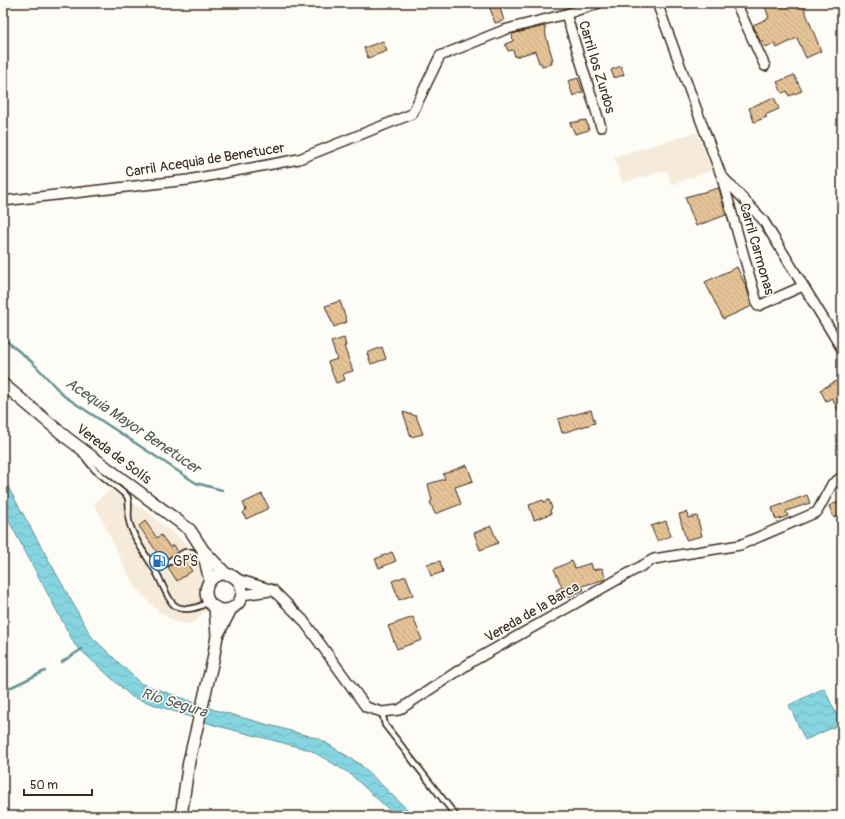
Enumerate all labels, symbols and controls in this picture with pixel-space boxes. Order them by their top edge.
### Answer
street label: Carril los Zurdos [575,19,619,116]
street label: Carril Acequia de Benetucer [124,139,286,181]
street label: Carril Carmonas [736,201,778,298]
water label: Acequia Mayor Benetucer [62,374,205,479]
street label: Vereda de Solís [73,420,155,488]
fuel station icon: GPS [148,550,170,572]
place label: GPS [173,553,198,570]
street label: Vereda de la Barca [482,578,582,646]
water label: Río Segura [139,684,210,722]
scale bar [24,771,92,797]
text: 50 m [30,778,58,793]

